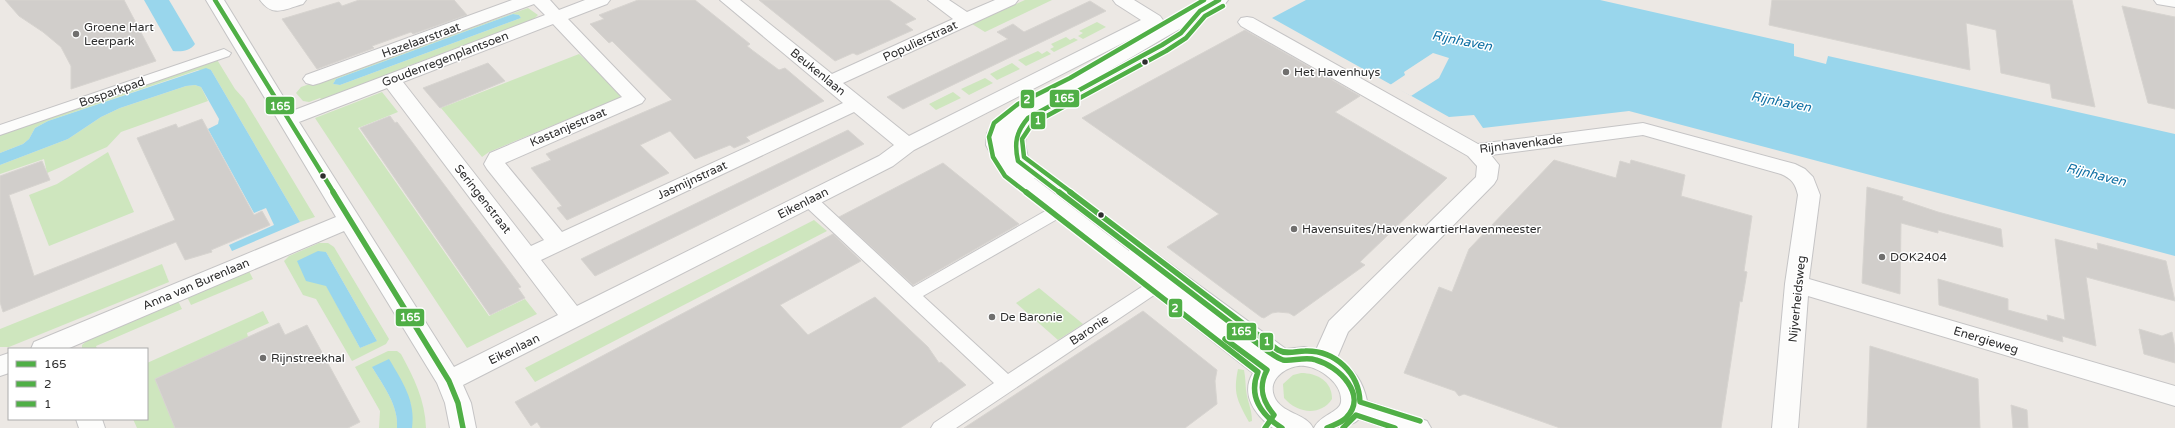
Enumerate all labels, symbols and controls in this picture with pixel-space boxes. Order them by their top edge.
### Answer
street label: Populierstraat [881,18,960,64]
street label: Hazelaarstraat [380,19,463,61]
place label: Groene Hart Leerpark [84,20,154,48]
water label: Rijnhaven [1431,27,1494,55]
street label: Goudenregenplantsoen [380,28,510,90]
marker: Groene Hart Leerpark [71,29,81,39]
street label: Beukenlaan [788,46,848,98]
unlabelled marker [1140,57,1150,67]
place label: Het Havenhuys [1294,65,1380,79]
marker: Het Havenhuys [1281,67,1291,77]
street label: Bosparkpad [77,74,147,110]
water label: Rijnhaven [1750,88,1813,116]
line badge: 2 [1020,89,1035,109]
line badge: 165 [1049,89,1080,108]
text: 165 [1054,92,1074,105]
text: 2 [1024,93,1031,106]
line badge: 165 [265,96,295,115]
text: 165 [270,100,290,113]
street label: Kastanjestraat [528,104,609,149]
line badge: 1 [1030,111,1046,130]
text: 1 [1035,114,1042,127]
street label: Rijnhavenkade [1479,132,1564,156]
street label: Jasmijnstraat [655,158,729,202]
water label: Rijnhaven [2065,160,2129,190]
street label: Seringenstraat [452,162,514,237]
unlabelled marker [318,171,328,181]
street label: Eikenlaan [775,184,831,222]
unlabelled marker [1096,210,1106,220]
place label: Havensuites/HavenkwartierHavenmeester [1302,222,1542,236]
marker: Havensuites/HavenkwartierHavenmeester [1289,224,1299,234]
place label: DOK2404 [1890,250,1947,264]
marker: DOK2404 [1877,252,1887,262]
street label: Anna van Burenlaan [140,255,252,313]
street label: Nijverheidsweg [1785,255,1809,343]
line badge: 2 [1168,298,1183,318]
text: 2 [1172,302,1179,315]
line badge: 165 [395,308,425,327]
place label: De Baronie [1000,310,1063,324]
text: 165 [400,311,420,324]
marker: De Baronie [987,312,997,322]
street label: Baronie [1067,312,1111,348]
line badge: 165 [1226,322,1257,341]
street label: Energieweg [1952,323,2020,357]
text: 165 [1231,325,1251,338]
street label: Eikenlaan [486,331,542,367]
line badge: 1 [1259,332,1274,351]
text: 1 [1264,335,1271,348]
legend [8,348,148,420]
place label: Rijnstreekhal [271,351,345,365]
marker: Rijnstreekhal [258,353,268,363]
text: 165 [44,357,67,371]
text: 2 [44,377,52,391]
text: 1 [44,397,52,411]

